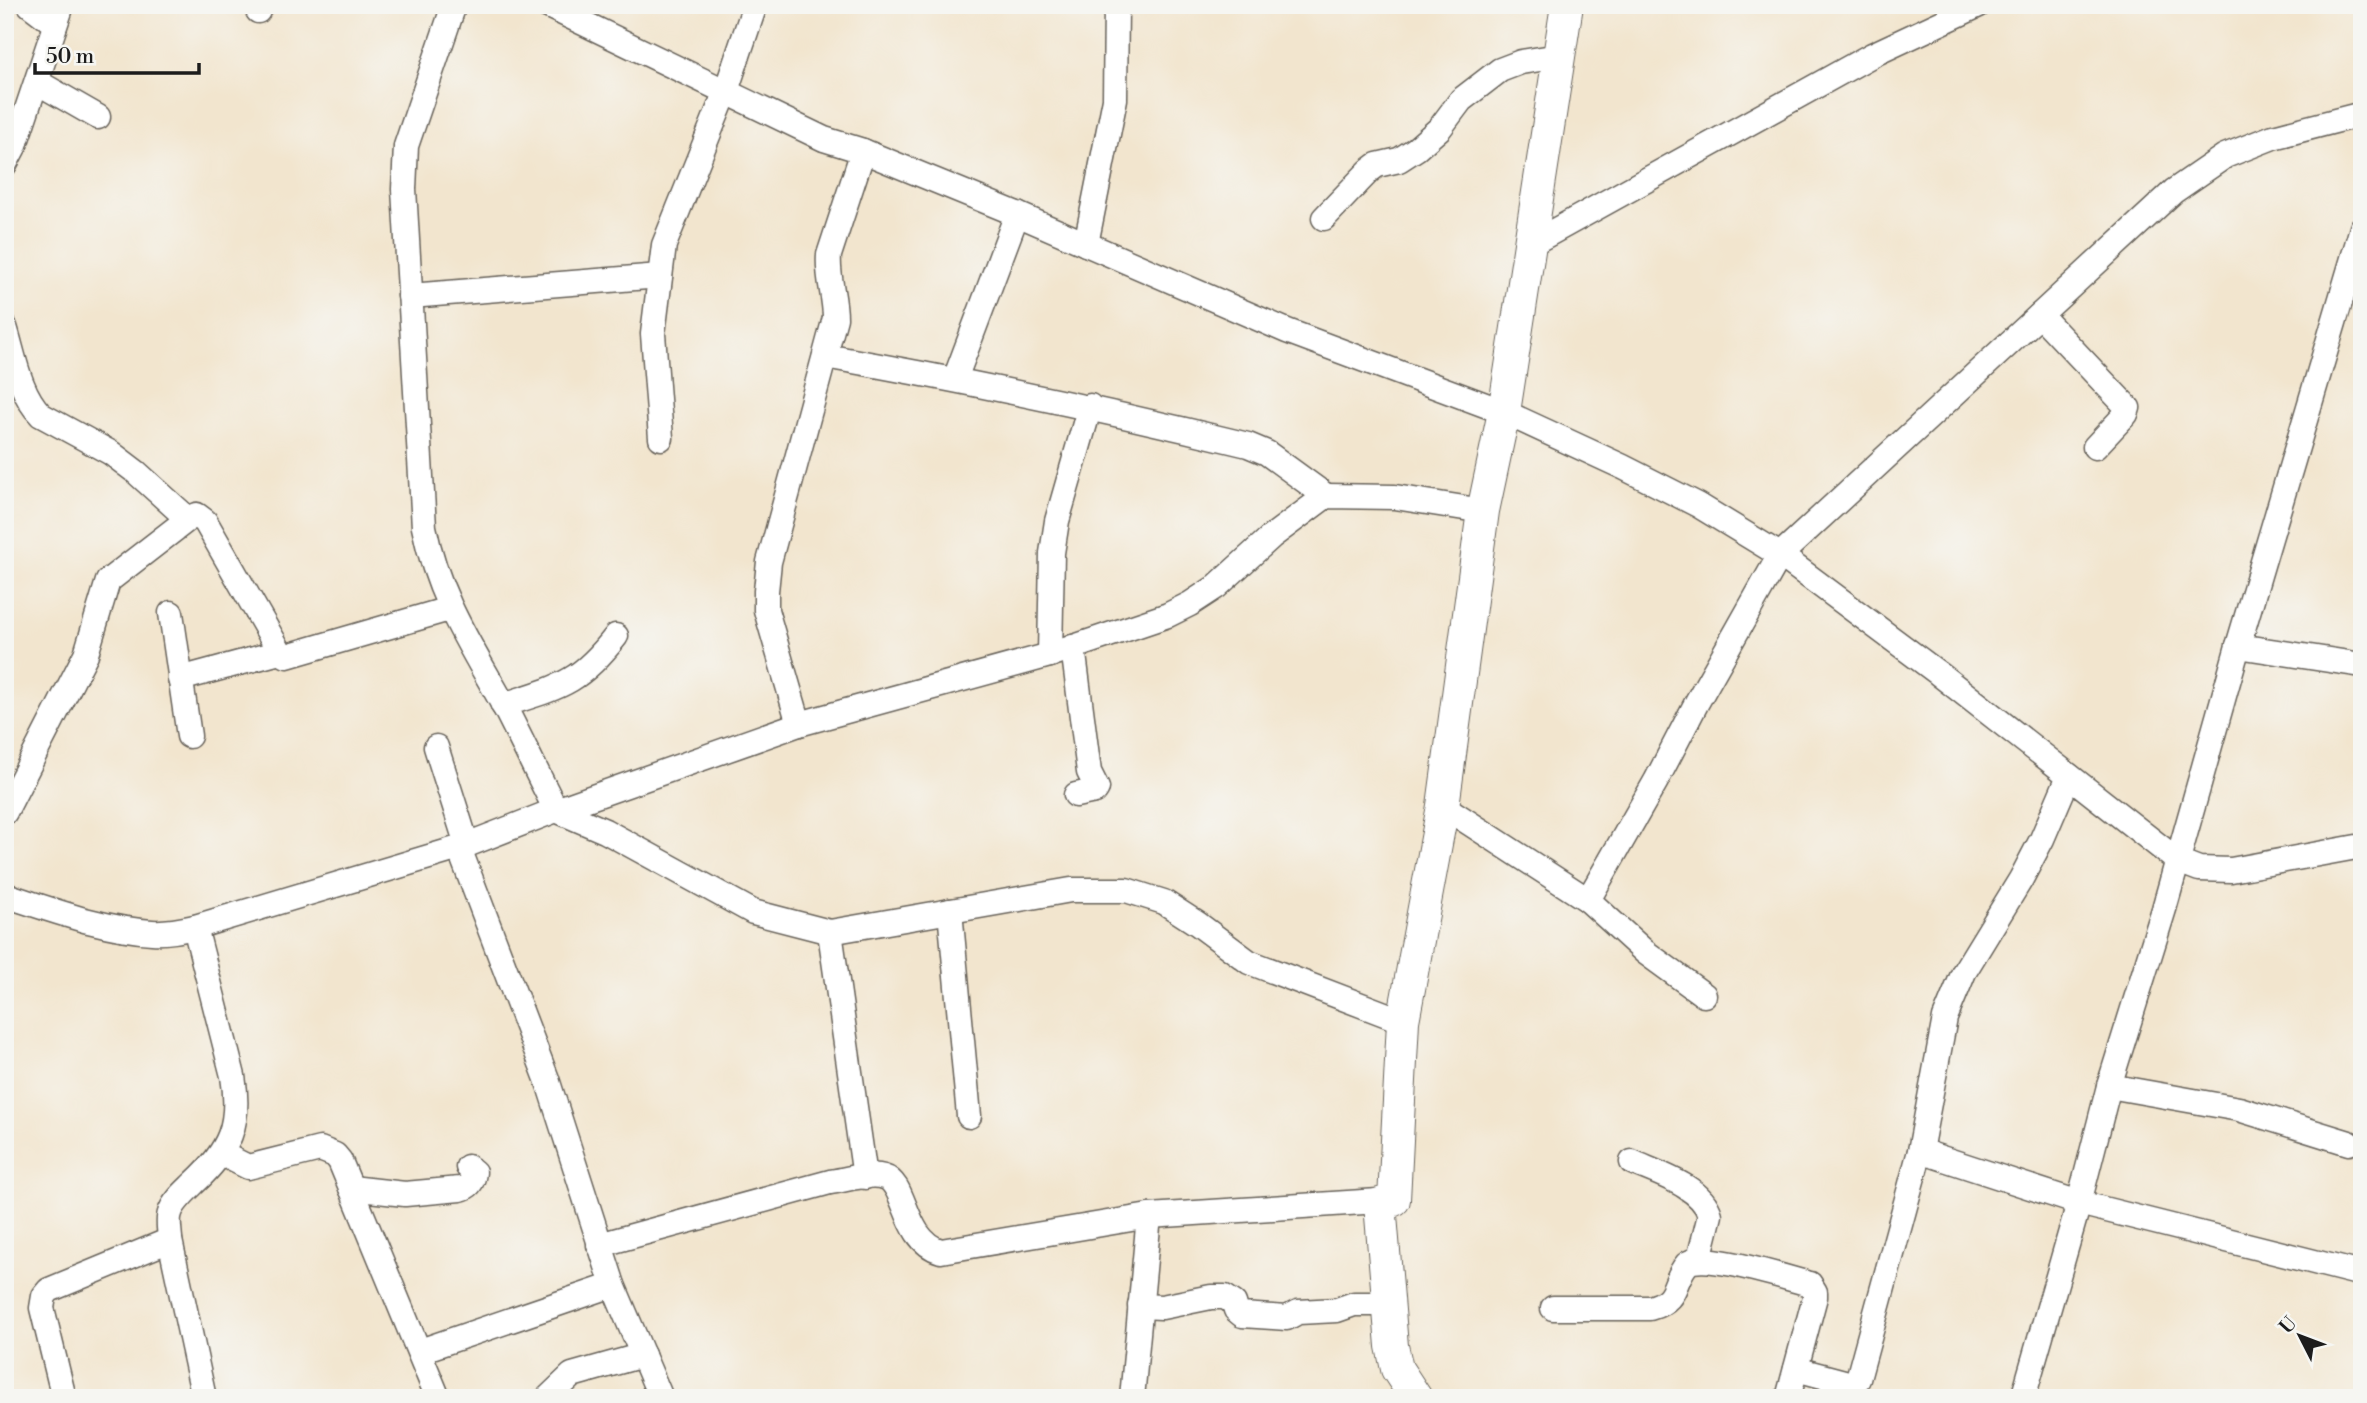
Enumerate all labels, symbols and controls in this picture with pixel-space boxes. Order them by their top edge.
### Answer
scale bar [35,32,200,76]
text: 50 m [46,44,94,70]
north arrow [2266,1302,2336,1372]
text: U [2274,1312,2302,1339]

